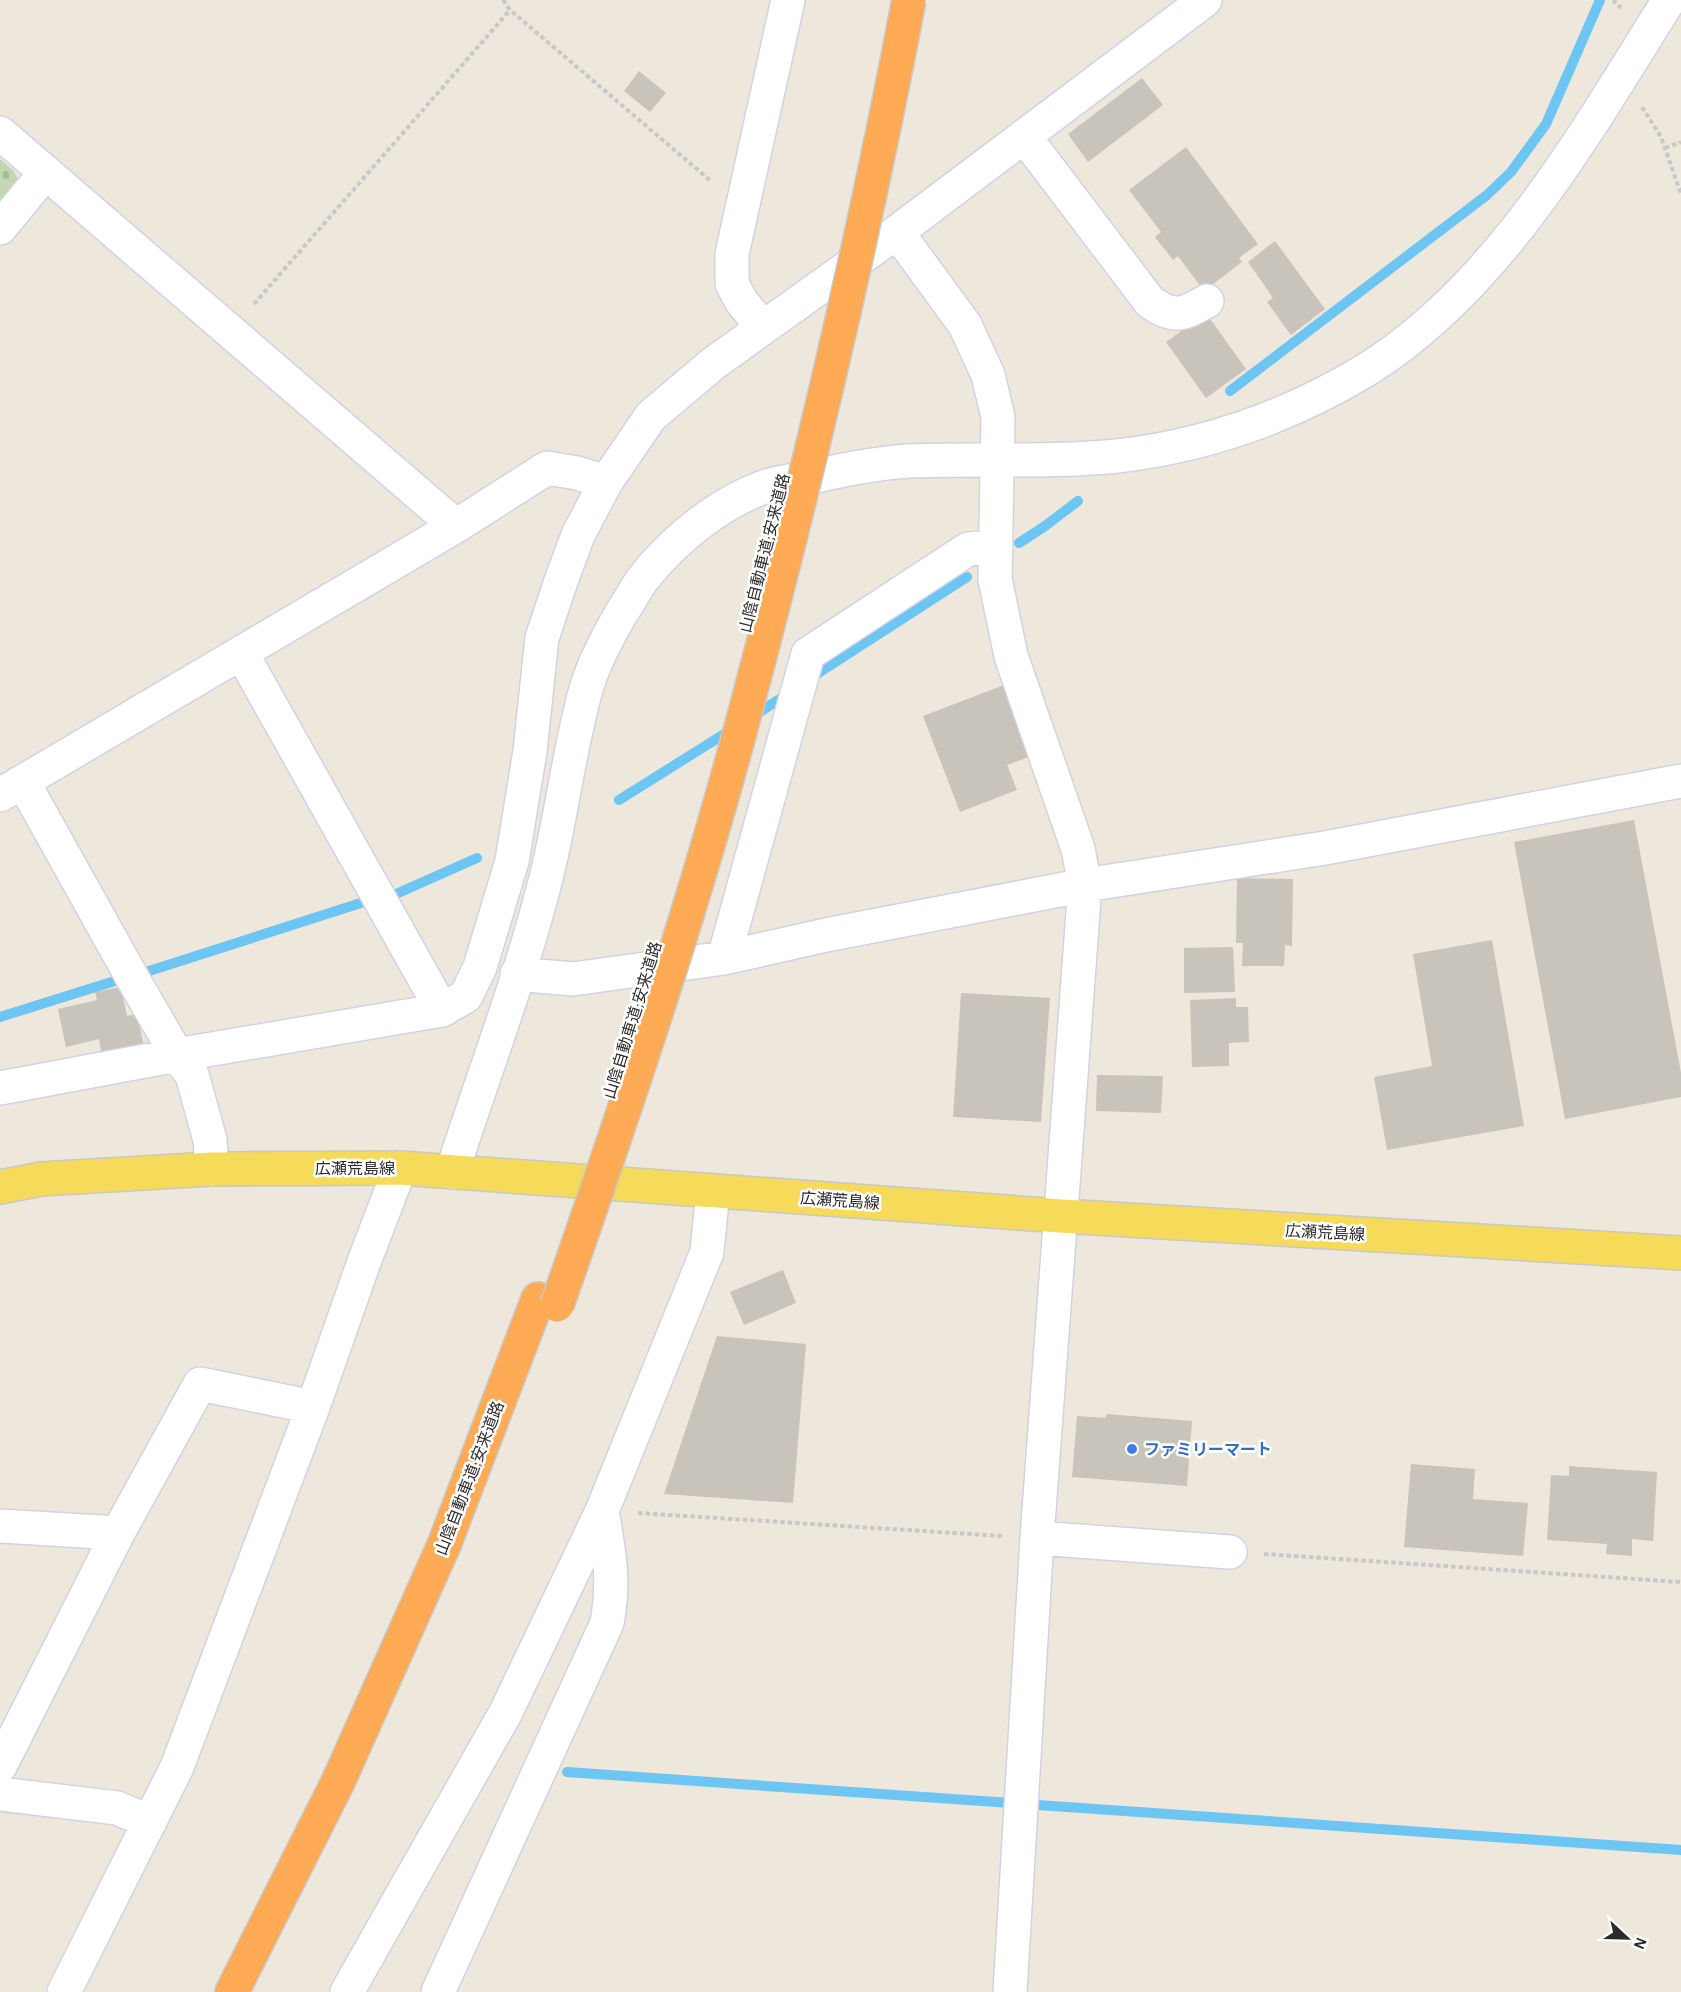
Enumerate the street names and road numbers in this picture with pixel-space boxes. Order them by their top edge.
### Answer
street label: 山陰自動車道;安来道路 [736,472,793,635]
street label: 山陰自動車道;安来道路 [600,939,665,1101]
street label: 広瀬荒島線 [315,1160,395,1177]
street label: 広瀬荒島線 [799,1189,880,1212]
street label: 広瀬荒島線 [1285,1222,1365,1243]
street label: 山陰自動車道;安来道路 [432,1399,507,1558]

